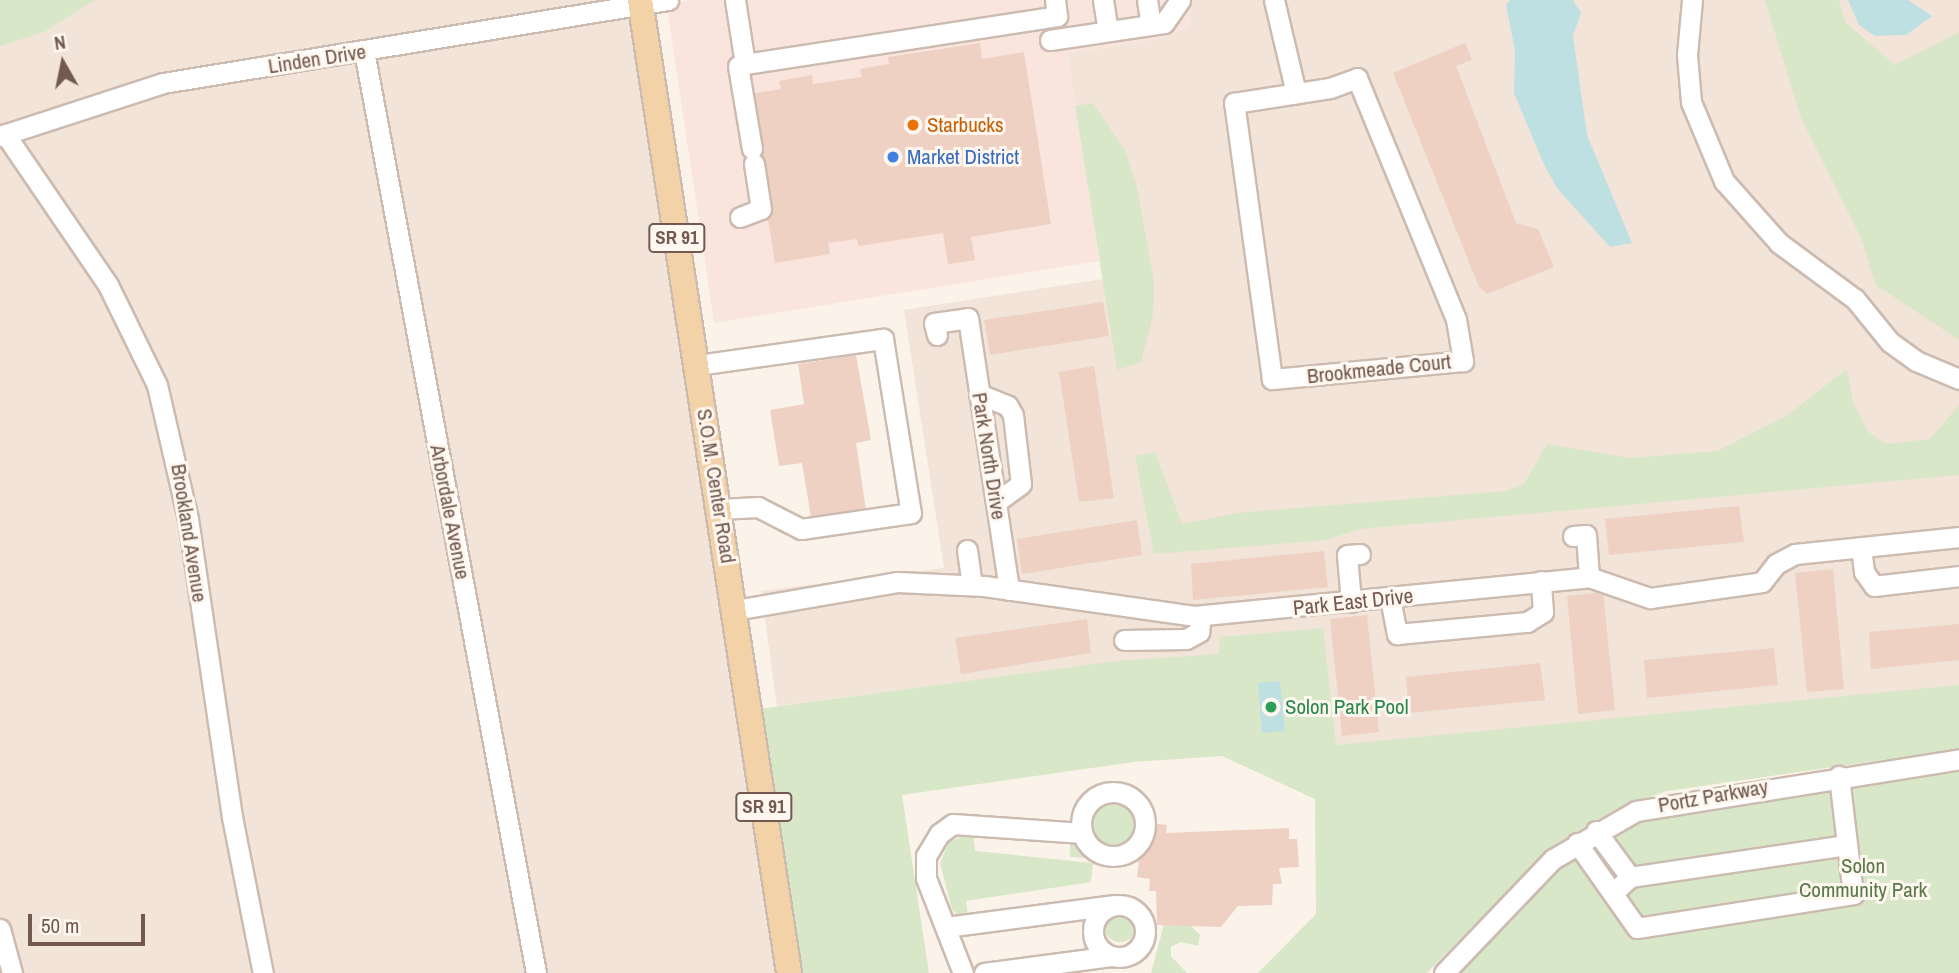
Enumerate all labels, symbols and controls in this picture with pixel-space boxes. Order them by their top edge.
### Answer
north arrow [28,28,98,98]
text: N [52,29,67,56]
street label: Linden Drive [266,39,368,79]
place label: Starbucks [927,112,1004,138]
marker: Starbucks [905,117,921,133]
place label: Market District [907,144,1019,170]
marker: Market District [885,149,901,165]
road number: SR 91 [647,222,707,254]
street label: Brookmeade Court [1306,349,1452,389]
street label: Park North Drive [967,391,1011,521]
street label: S.O.M. Center Road [691,407,741,565]
street label: Arbordale Avenue [425,442,475,582]
street label: Brookland Avenue [166,462,212,604]
street label: Park East Drive [1292,583,1414,621]
place label: Solon Park Pool [1285,694,1408,720]
marker: Solon Park Pool [1263,699,1279,715]
street label: Portz Parkway [1656,774,1770,818]
road number: SR 91 [734,792,794,822]
park label: Solon Community Park [1799,853,1927,903]
scale bar [32,900,149,944]
text: 50 m [41,911,79,940]

